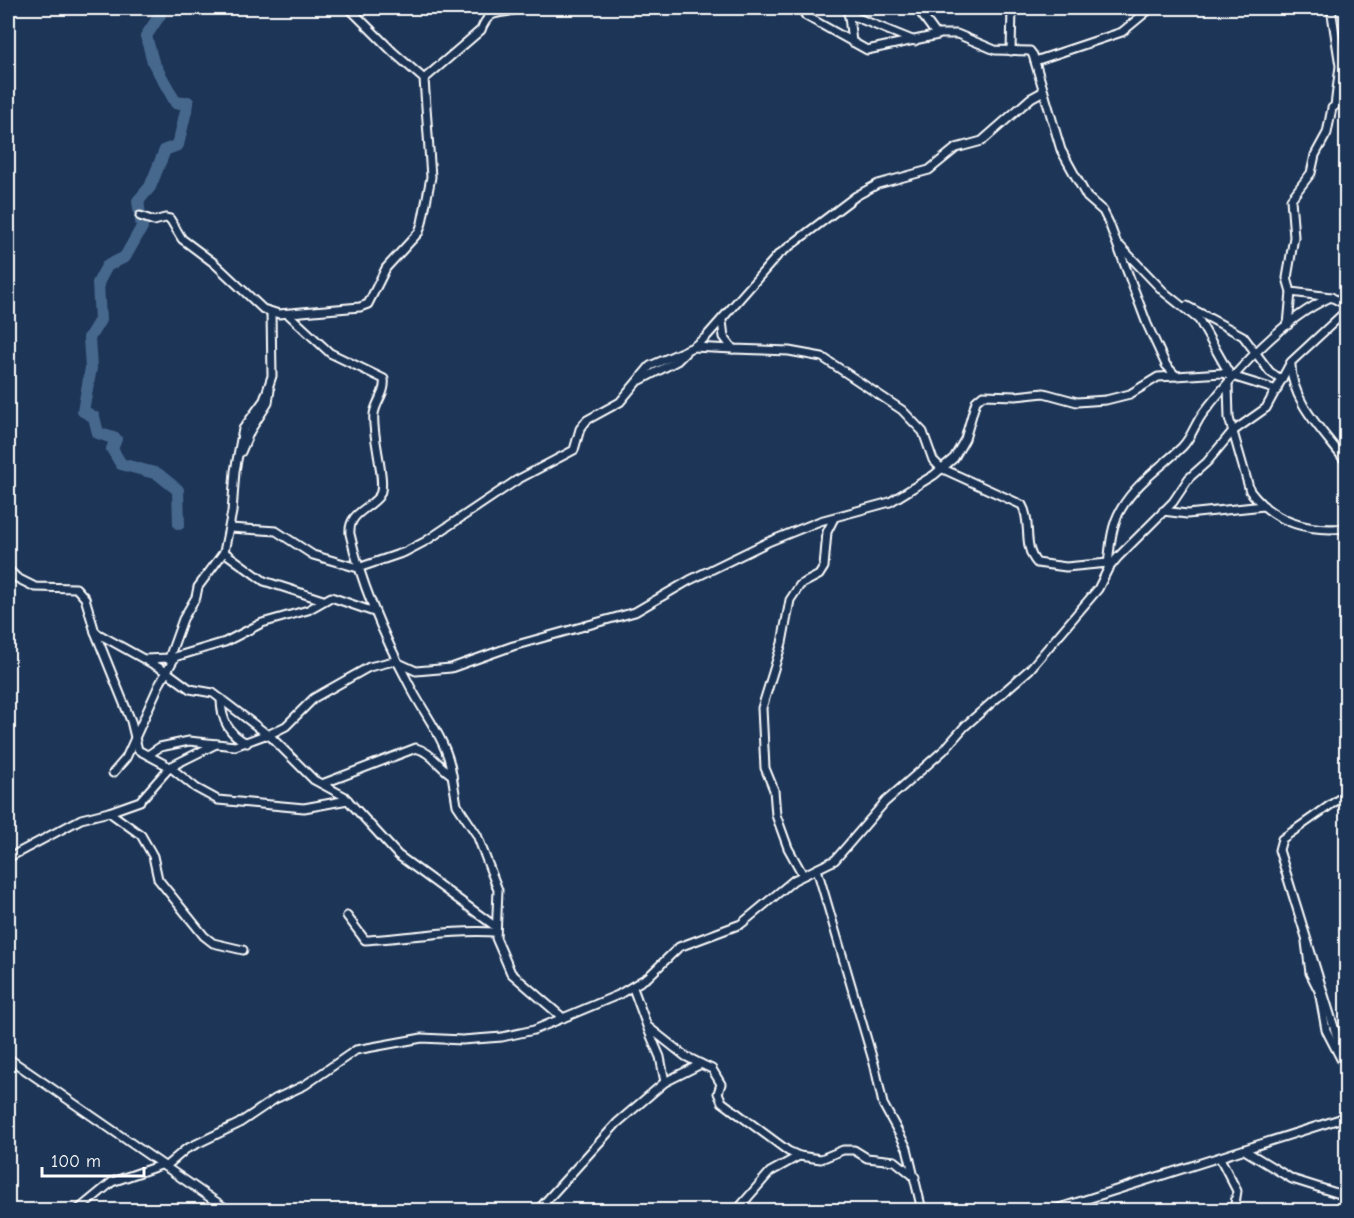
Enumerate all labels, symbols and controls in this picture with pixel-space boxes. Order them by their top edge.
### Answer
scale bar [42,1140,144,1178]
text: 100 m [51,1151,101,1172]

